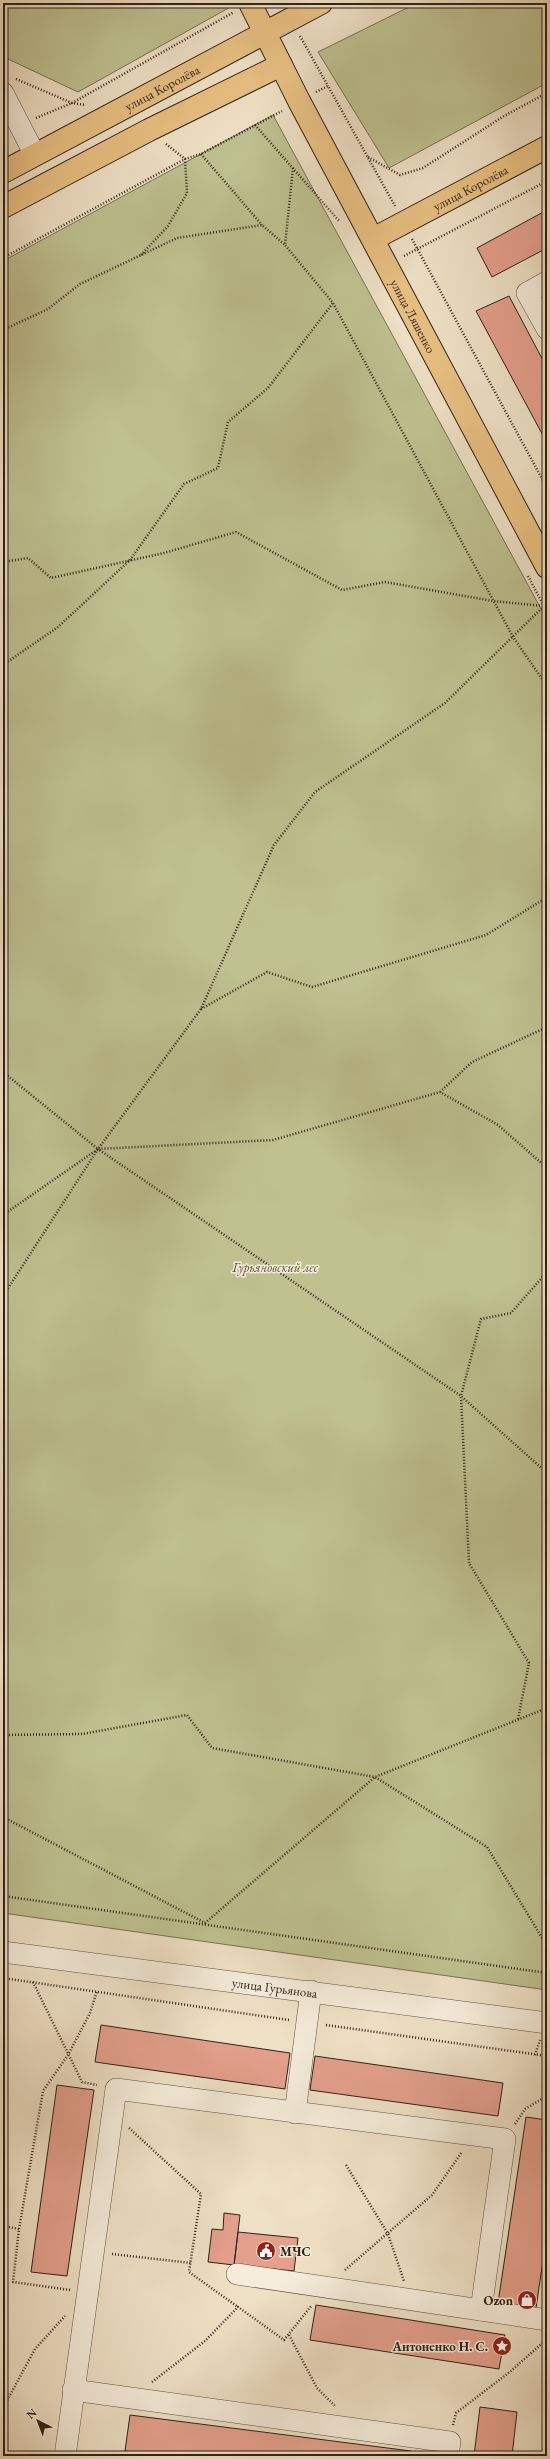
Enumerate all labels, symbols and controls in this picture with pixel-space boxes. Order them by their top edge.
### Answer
street label: улица Королёва [122,61,203,115]
street label: улица Королёва [430,161,512,215]
street label: улица Ляшенко [386,276,440,356]
park label: Гурьяновский лес [231,1259,319,1276]
street label: улица Гурьянова [231,1974,319,2002]
public building icon: МЧС [255,2240,277,2262]
place label: МЧС [280,2243,311,2260]
shop icon: Ozon [516,2289,538,2311]
place label: Ozon [484,2292,514,2309]
place icon: Антоненко Н. С. [491,2335,513,2357]
place label: Антоненко Н. С. [392,2338,488,2355]
north arrow [18,2401,58,2441]
text: N [23,2405,39,2422]

